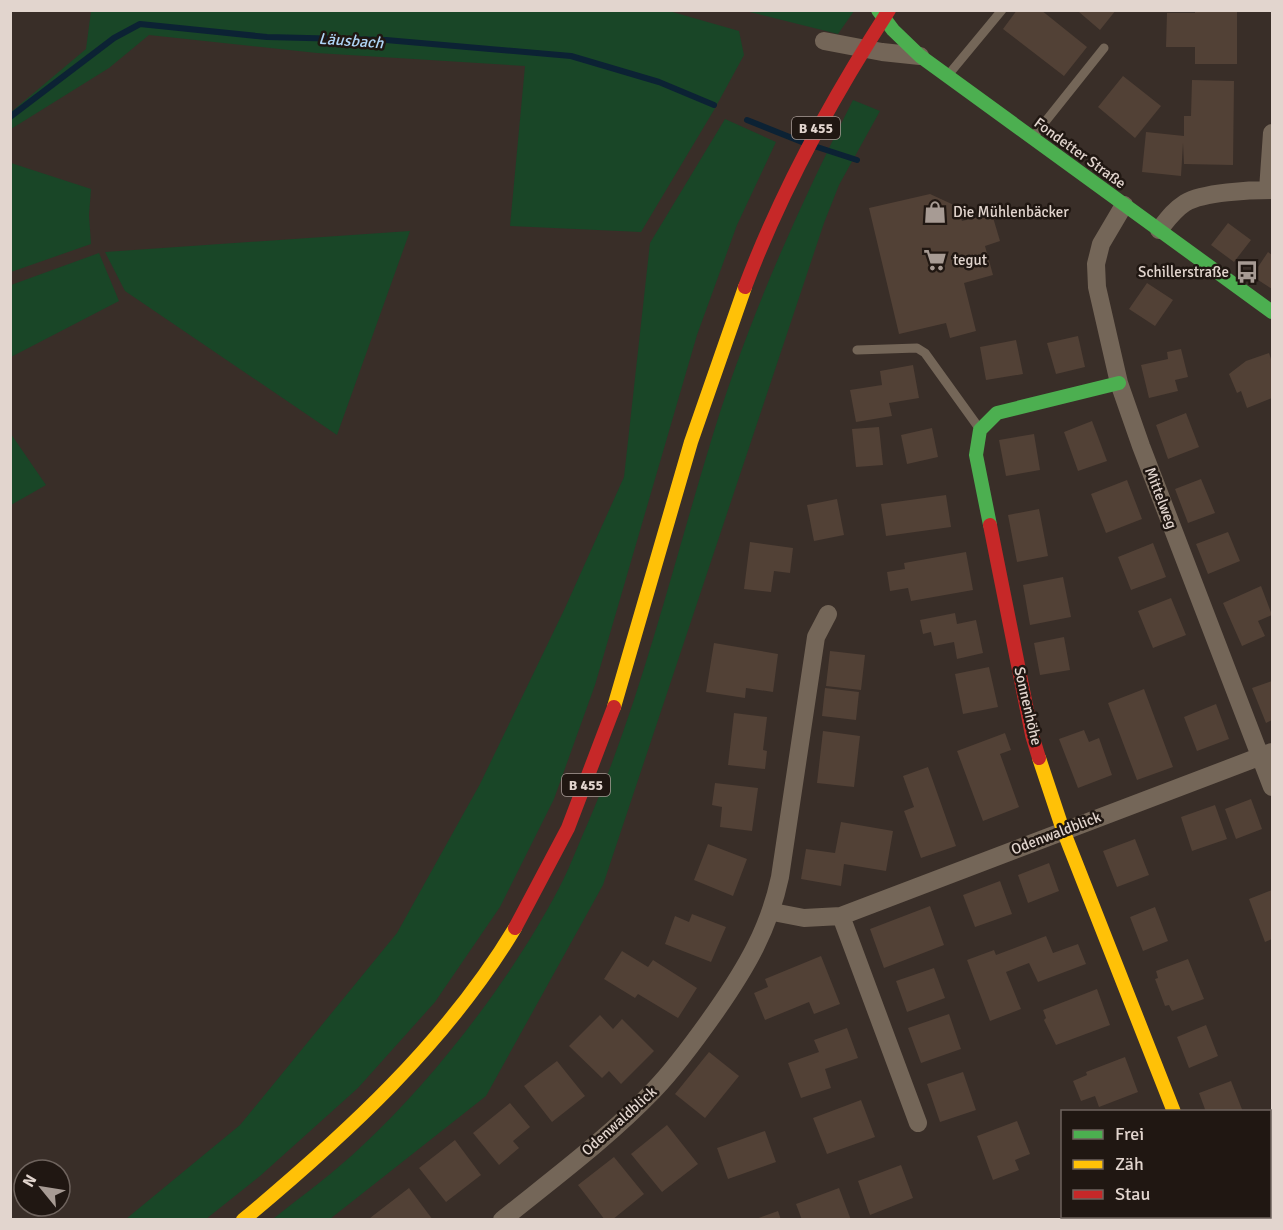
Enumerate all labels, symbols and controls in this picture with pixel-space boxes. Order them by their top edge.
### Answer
water label: Läusbach [318,29,385,53]
street label: Fondetter Straße [1031,114,1129,192]
road number: B 455 [792,117,840,139]
shop icon: Die Mühlenbäcker [922,199,948,225]
place label: Die Mühlenbäcker [953,203,1069,221]
supermarket icon: tegut [922,247,948,273]
place label: tegut [953,251,987,269]
bus stop icon: Schillerstraße [1234,259,1260,285]
place label: Schillerstraße [1138,263,1229,281]
street label: Mittelweg [1141,465,1181,531]
street label: Sonnenhöhe [1010,665,1046,747]
road number: B 455 [562,774,610,796]
street label: Odenwaldblick [1009,807,1104,858]
street label: Odenwaldblick [578,1082,661,1159]
legend [1061,1110,1271,1218]
text: Frei [1115,1123,1144,1145]
text: Zäh [1115,1153,1144,1175]
north arrow [12,1158,72,1218]
text: N [18,1171,41,1191]
text: Stau [1115,1183,1150,1205]

